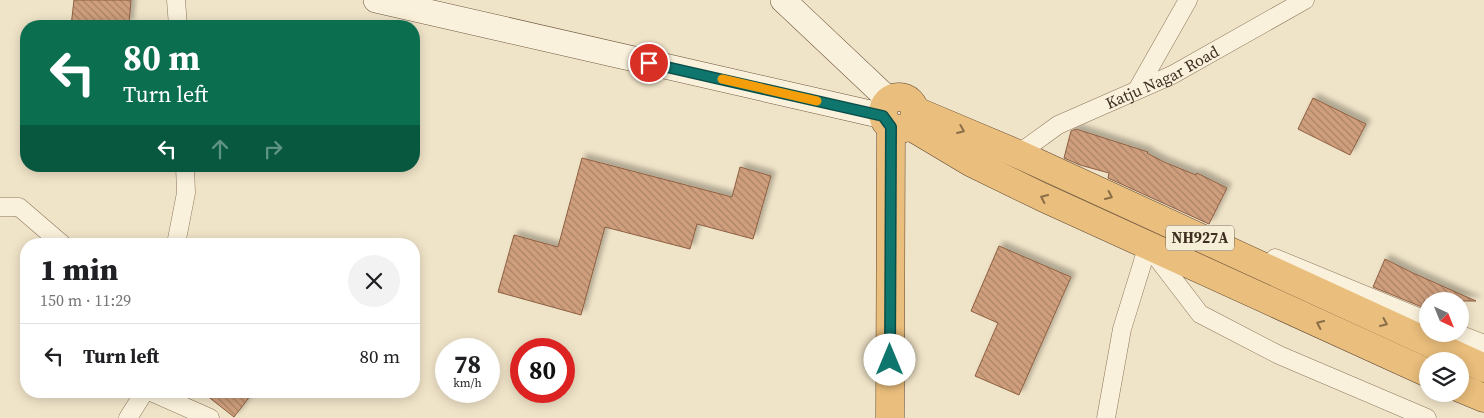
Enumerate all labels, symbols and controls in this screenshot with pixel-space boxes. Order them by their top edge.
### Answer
text: 80 m [123,34,200,82]
icon: left [40,40,105,105]
street label: Katju Nagar Road [1102,40,1223,114]
pin [628,42,670,84]
icon: arrive [635,49,663,77]
text: Turn left [123,79,208,109]
one-way arrow [956,123,965,134]
icon: left [153,135,181,163]
icon: ahead [206,135,234,163]
icon: right [259,135,287,163]
one-way arrow [1104,190,1113,200]
one-way arrow [1041,194,1050,204]
road number: NH927A [1166,226,1234,250]
text: 1 min [40,249,118,290]
button: close [348,255,400,307]
text: 150 m · 11:29 [40,289,131,311]
north arrow [1419,292,1469,342]
map controls [1419,292,1469,402]
one-way arrow [1379,316,1388,327]
one-way arrow [1316,320,1325,330]
position arrow [863,333,915,385]
speed limit sign: 80 [510,338,575,403]
icon: left [40,342,68,370]
text: Turn left [83,343,159,369]
text: 80 m [359,343,400,369]
text: 78 [454,347,481,381]
button: layers [1419,352,1469,402]
text: km/h [453,375,482,391]

